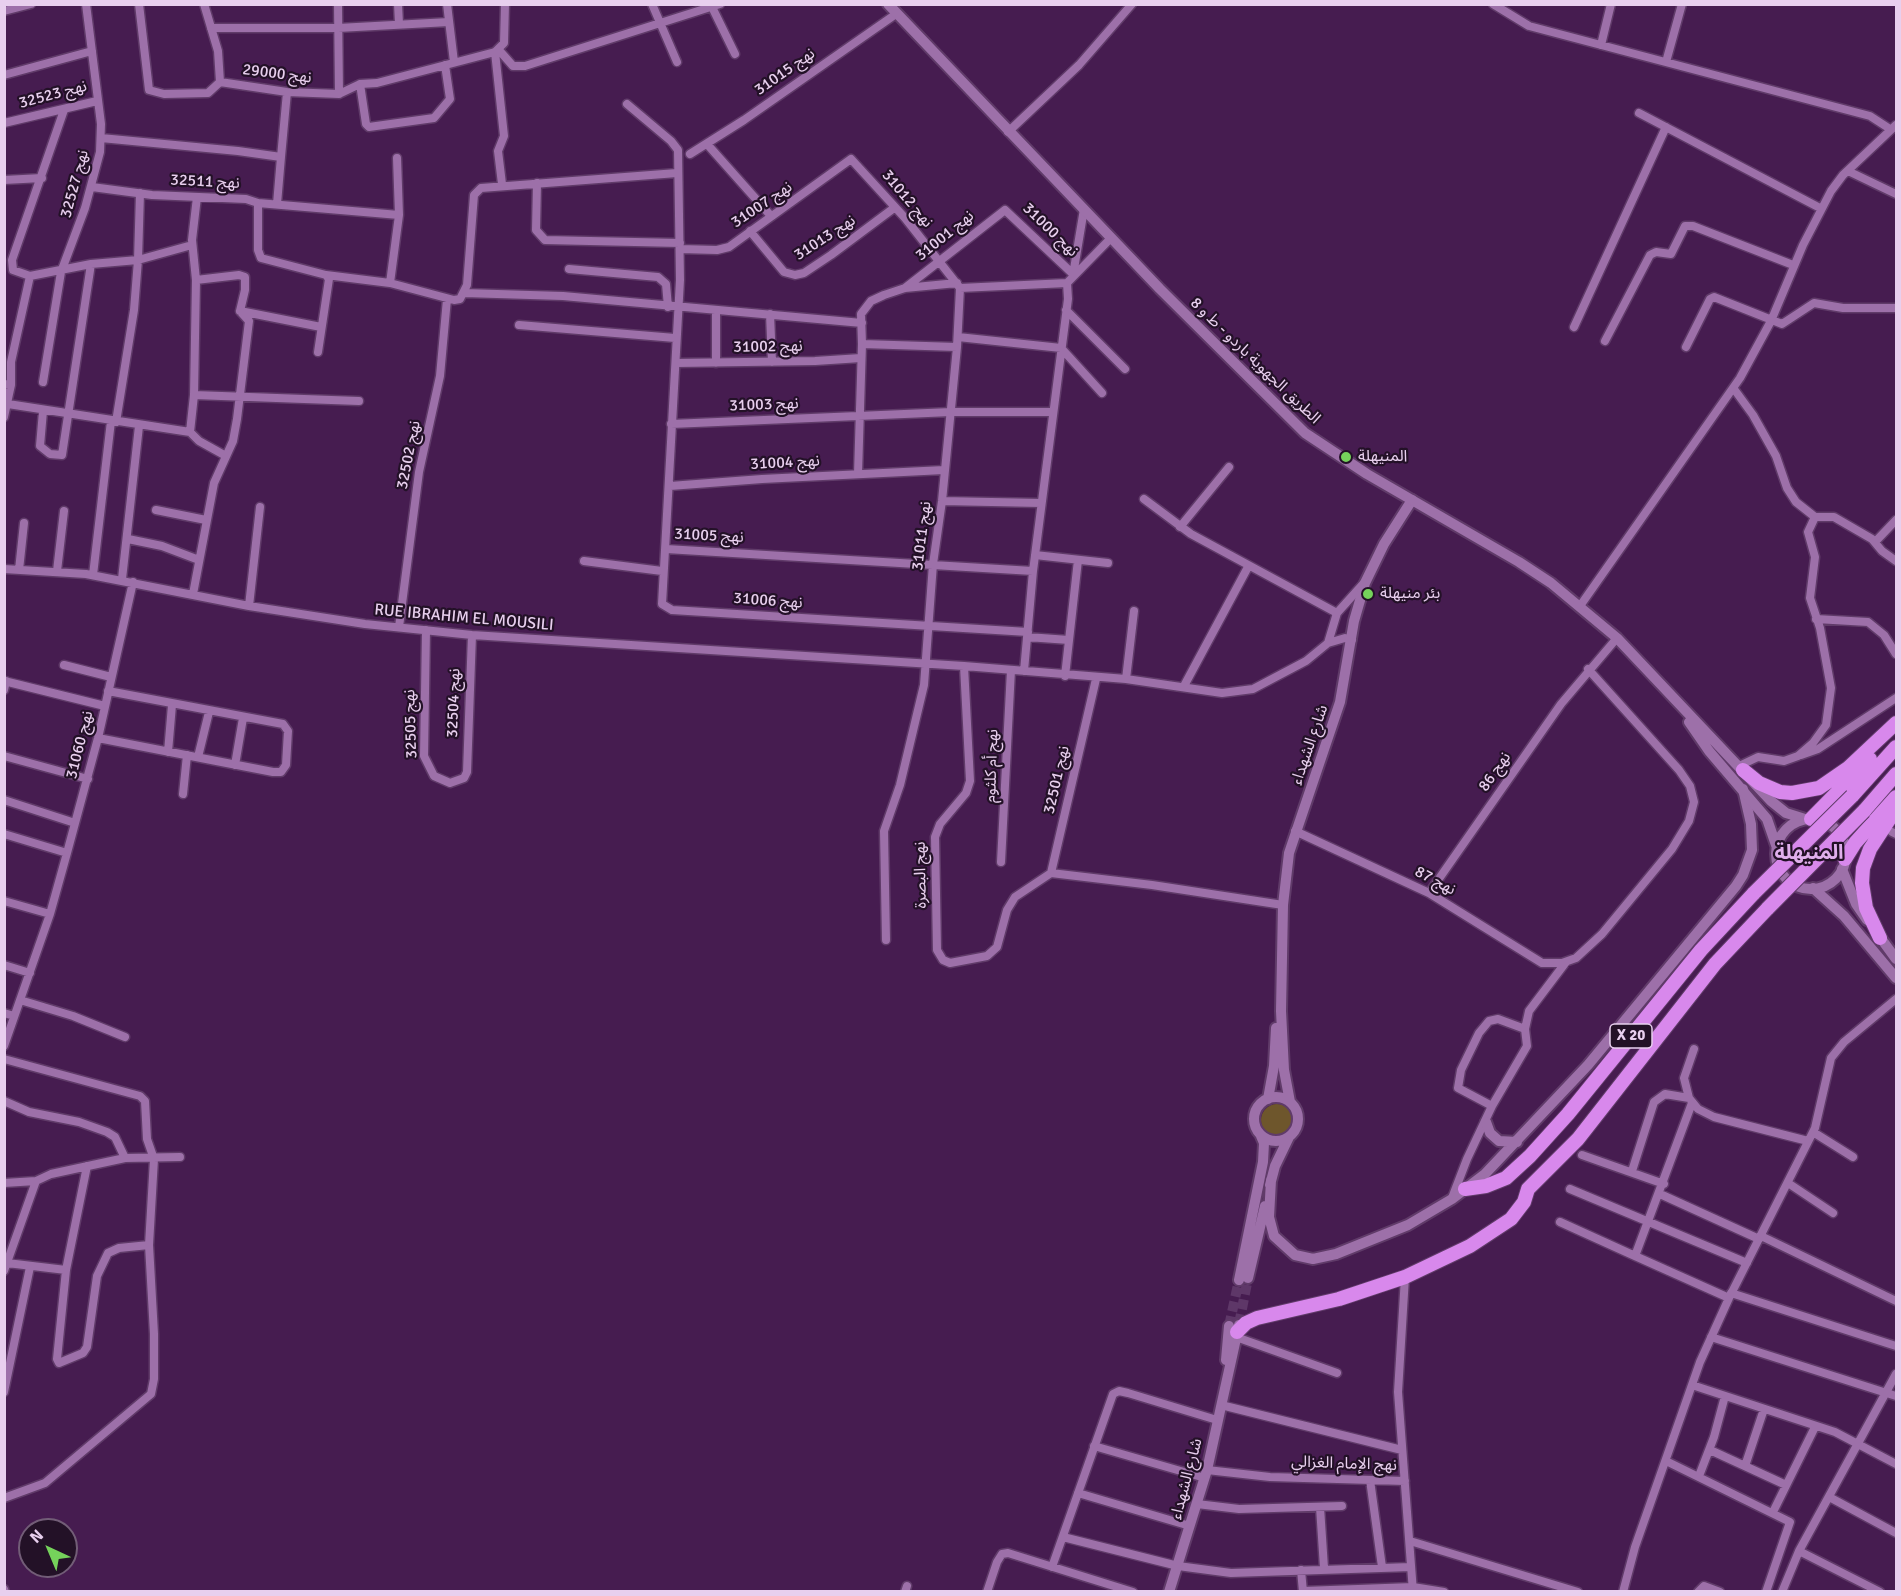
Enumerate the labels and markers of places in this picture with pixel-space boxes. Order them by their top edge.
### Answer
place label: المنيهلة [1358,447,1407,467]
marker: المنيهلة [1339,450,1353,464]
place label: بئر منيهلة [1380,584,1440,604]
marker: بئر منيهلة [1361,587,1375,601]

